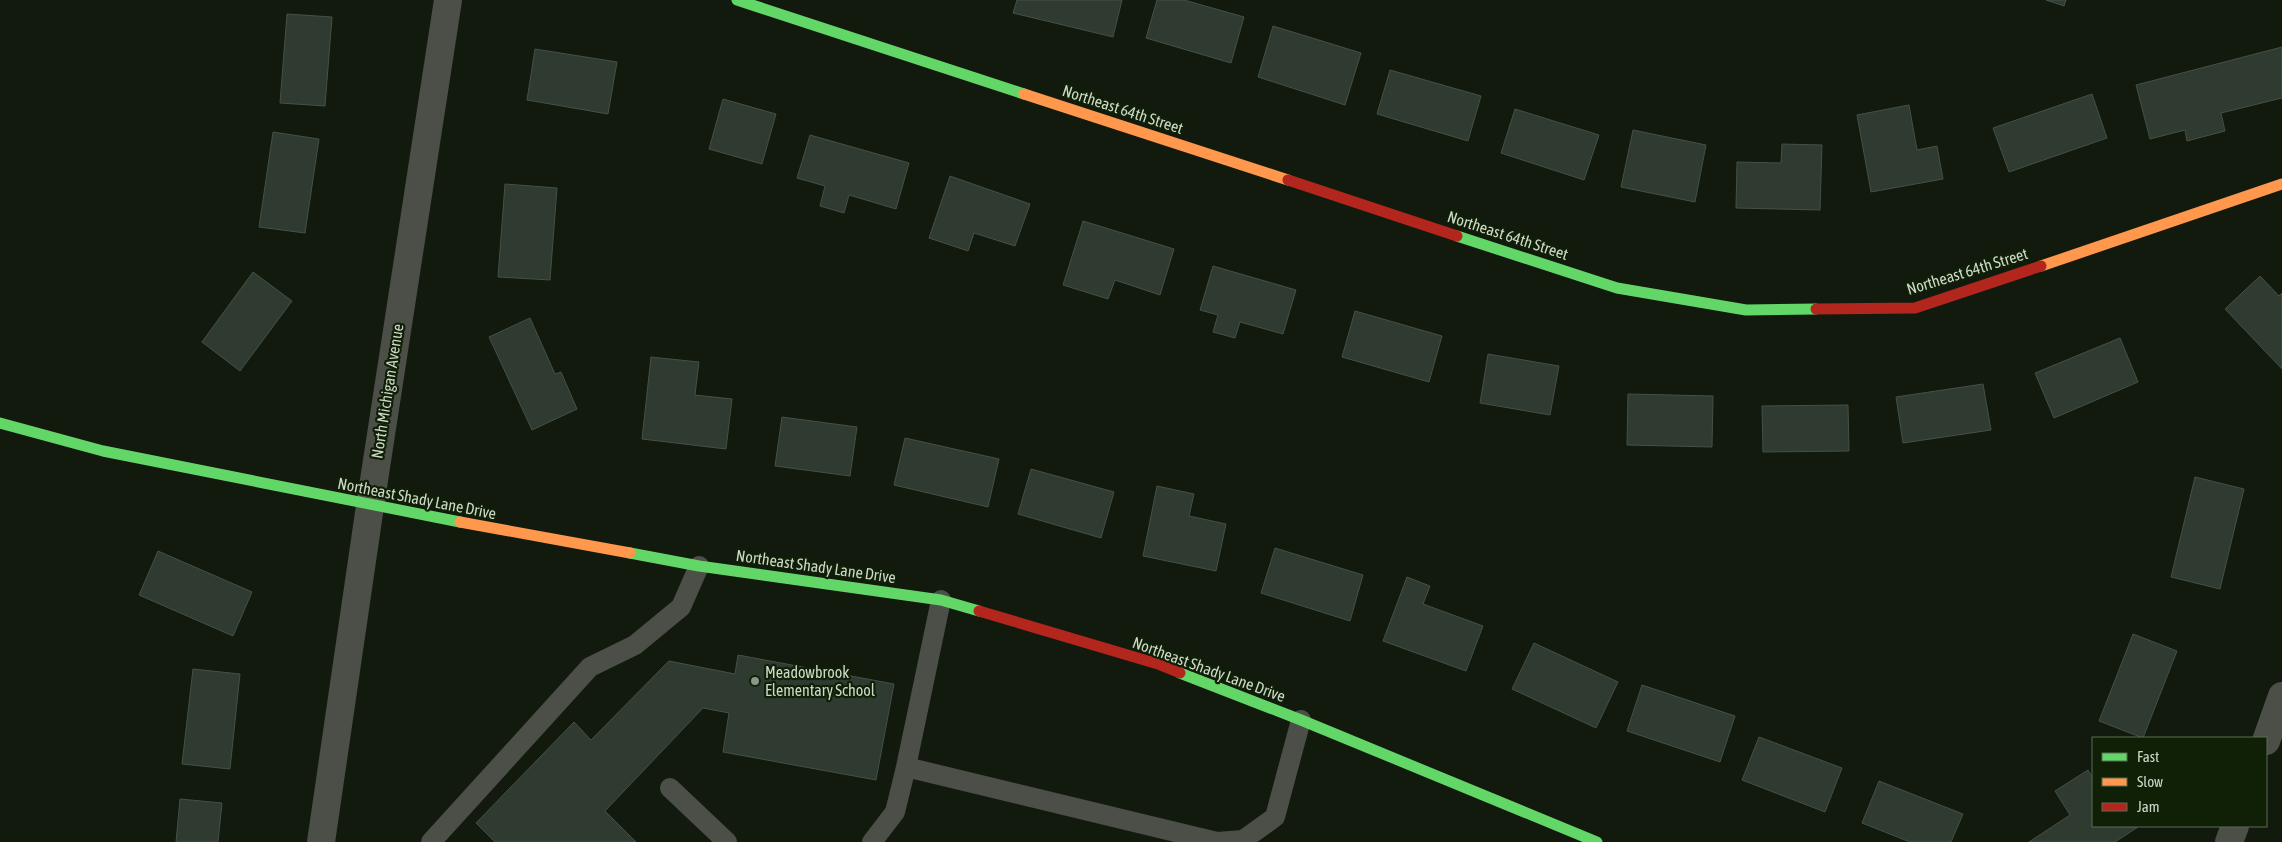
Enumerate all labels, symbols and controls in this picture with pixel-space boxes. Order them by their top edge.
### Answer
street label: Northeast 64th Street [1060,81,1186,137]
street label: Northeast 64th Street [1445,207,1571,263]
street label: Northeast 64th Street [1904,244,2030,298]
street label: North Michigan Avenue [367,322,408,460]
street label: Northeast Shady Lane Drive [336,474,498,523]
street label: Northeast Shady Lane Drive [735,546,897,587]
street label: Northeast Shady Lane Drive [1130,633,1288,706]
place label: Meadowbrook Elementary School [765,663,876,700]
marker: Meadowbrook Elementary School [749,675,761,687]
legend [2092,737,2267,827]
text: Fast [2137,748,2159,765]
text: Slow [2137,773,2163,790]
text: Jam [2137,798,2160,815]

